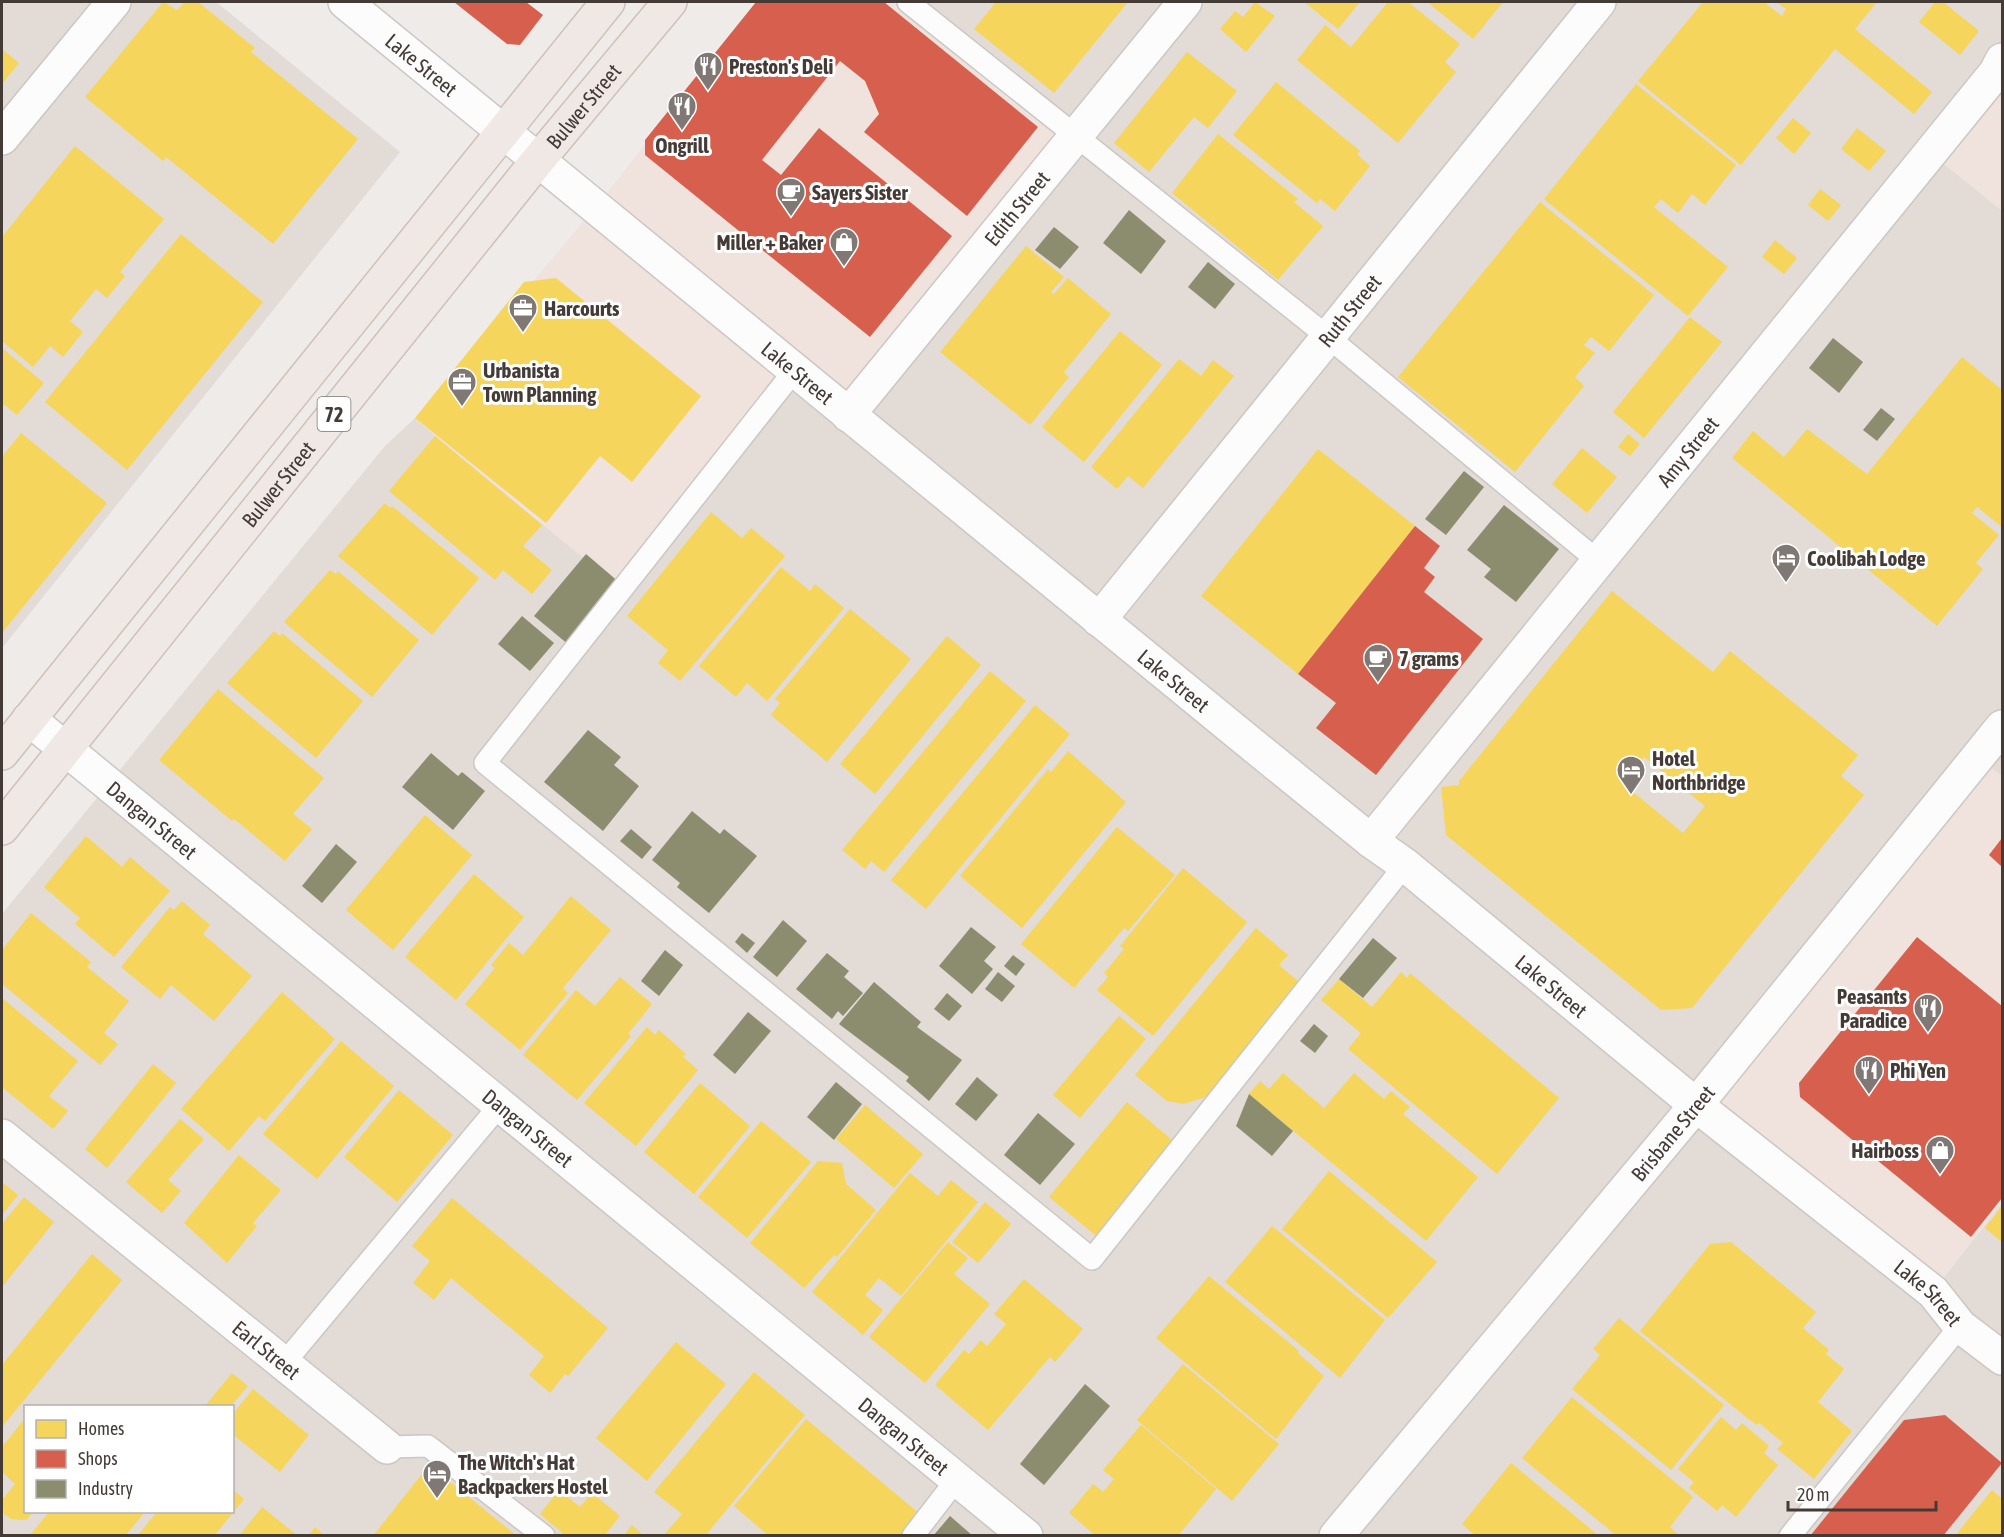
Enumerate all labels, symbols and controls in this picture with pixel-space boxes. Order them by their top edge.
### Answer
street label: Lake Street [381,28,462,101]
restaurant icon: Preston's Deli [692,50,724,92]
place label: Preston's Deli [729,54,833,78]
street label: Bulwer Street [541,59,625,153]
restaurant icon: Ongrill [666,90,698,132]
place label: Ongrill [655,133,709,157]
street label: Edith Street [979,166,1054,250]
cafe icon: Sayers Sister [775,176,807,218]
place label: Sayers Sister [812,180,908,204]
shop icon: Miller + Baker [828,226,860,268]
place label: Miller + Baker [717,230,824,254]
street label: Ruth Street [1313,270,1386,352]
office icon: Harcourts [507,292,539,334]
place label: Harcourts [544,296,620,320]
street label: Lake Street [757,336,838,409]
place label: Urbanista Town Planning [483,358,597,406]
office icon: Urbanista Town Planning [446,366,478,408]
road number: 72 [318,397,350,431]
street label: Amy Street [1652,412,1723,491]
street label: Bulwer Street [237,437,320,532]
hotel icon: Coolibah Lodge [1770,542,1802,584]
place label: Coolibah Lodge [1807,546,1925,570]
cafe icon: 7 grams [1362,642,1394,684]
street label: Lake Street [1133,644,1214,717]
place label: 7 grams [1399,646,1459,670]
place label: Hotel Northbridge [1652,746,1746,794]
hotel icon: Hotel Northbridge [1615,754,1647,796]
street label: Dangan Street [102,776,202,864]
street label: Lake Street [1511,950,1592,1022]
place label: Peasants Paradice [1837,984,1908,1032]
restaurant icon: Peasants Paradice [1912,992,1944,1034]
restaurant icon: Phi Yen [1853,1054,1885,1096]
place label: Phi Yen [1890,1058,1946,1082]
street label: Brisbane Street [1626,1080,1719,1186]
street label: Dangan Street [478,1084,578,1172]
shop icon: Hairboss [1924,1134,1956,1176]
place label: Hairboss [1851,1138,1920,1162]
street label: Lake Street [1890,1254,1967,1330]
street label: Earl Street [228,1315,305,1384]
street label: Dangan Street [854,1392,954,1480]
legend [24,1405,234,1513]
text: Homes [78,1418,124,1439]
text: Shops [78,1448,118,1469]
place label: The Witch's Hat Backpackers Hostel [458,1450,608,1498]
hotel icon: The Witch's Hat Backpackers Hostel [421,1458,453,1500]
scale bar [1788,1474,1936,1512]
text: Industry [78,1478,133,1499]
text: 20 m [1797,1484,1829,1505]

